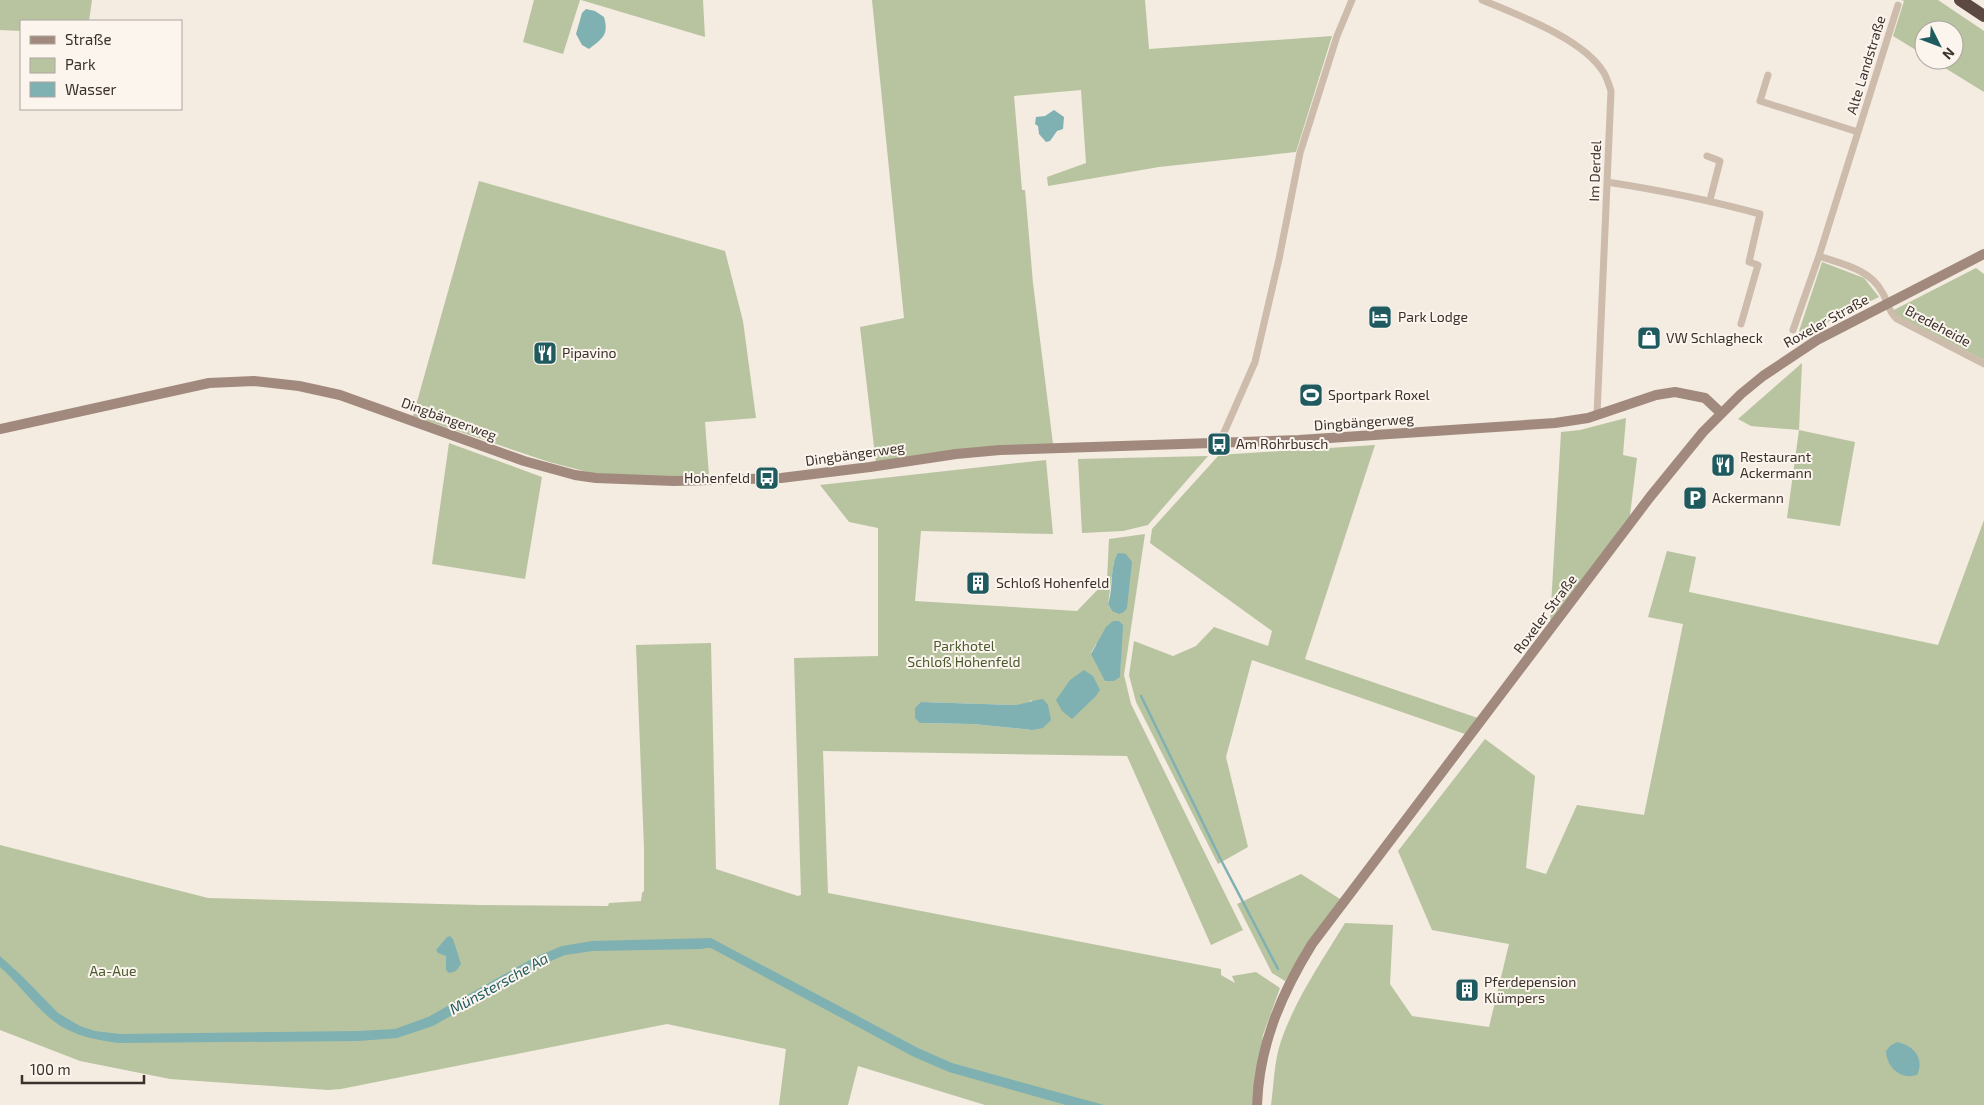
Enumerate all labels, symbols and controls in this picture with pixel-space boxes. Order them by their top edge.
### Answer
street label: Alte Landstraße [1842,13,1889,116]
legend [20,20,182,110]
north arrow [1914,20,1964,70]
text: Straße [65,30,111,48]
text: N [1939,45,1959,63]
text: Park [65,55,96,73]
text: Wasser [65,80,117,98]
street label: Im Derdel [1585,139,1604,202]
street label: Roxeler Straße [1780,290,1871,351]
street label: Bredeheide [1903,301,1974,350]
hotel icon: Park Lodge [1367,304,1393,330]
place label: Park Lodge [1398,308,1468,325]
shop icon: VW Schlagheck [1636,325,1662,351]
place label: VW Schlagheck [1666,329,1763,346]
restaurant icon: Pipavino [532,340,558,366]
place label: Pipavino [562,344,617,361]
sports icon: Sportpark Roxel [1298,382,1324,408]
place label: Sportpark Roxel [1328,386,1431,403]
street label: Dingbängerweg [399,393,499,444]
street label: Dingbängerweg [1313,410,1415,433]
bus stop icon: Am Rohrbusch [1206,431,1232,457]
place label: Am Rohrbusch [1236,435,1328,452]
street label: Dingbängerweg [804,438,906,469]
place label: Restaurant Ackermann [1740,448,1812,481]
restaurant icon: Restaurant Ackermann [1710,452,1736,478]
bus stop icon: Hohenfeld [754,465,780,491]
place label: Hohenfeld [684,469,750,486]
parking icon: Ackermann [1682,485,1708,511]
place label: Ackermann [1712,489,1784,506]
building icon: Schloß Hohenfeld [965,570,991,596]
street label: Roxeler Straße [1509,571,1580,657]
place label: Schloß Hohenfeld [996,574,1109,591]
park label: Parkhotel Schloß Hohenfeld [907,637,1021,670]
water label: Münstersche Aa [446,949,551,1018]
park label: Aa-Aue [90,962,136,979]
place label: Pferdepension Klümpers [1484,973,1576,1006]
building icon: Pferdepension Klümpers [1454,977,1480,1003]
scale bar [22,1052,145,1084]
text: 100 m [30,1060,71,1078]

